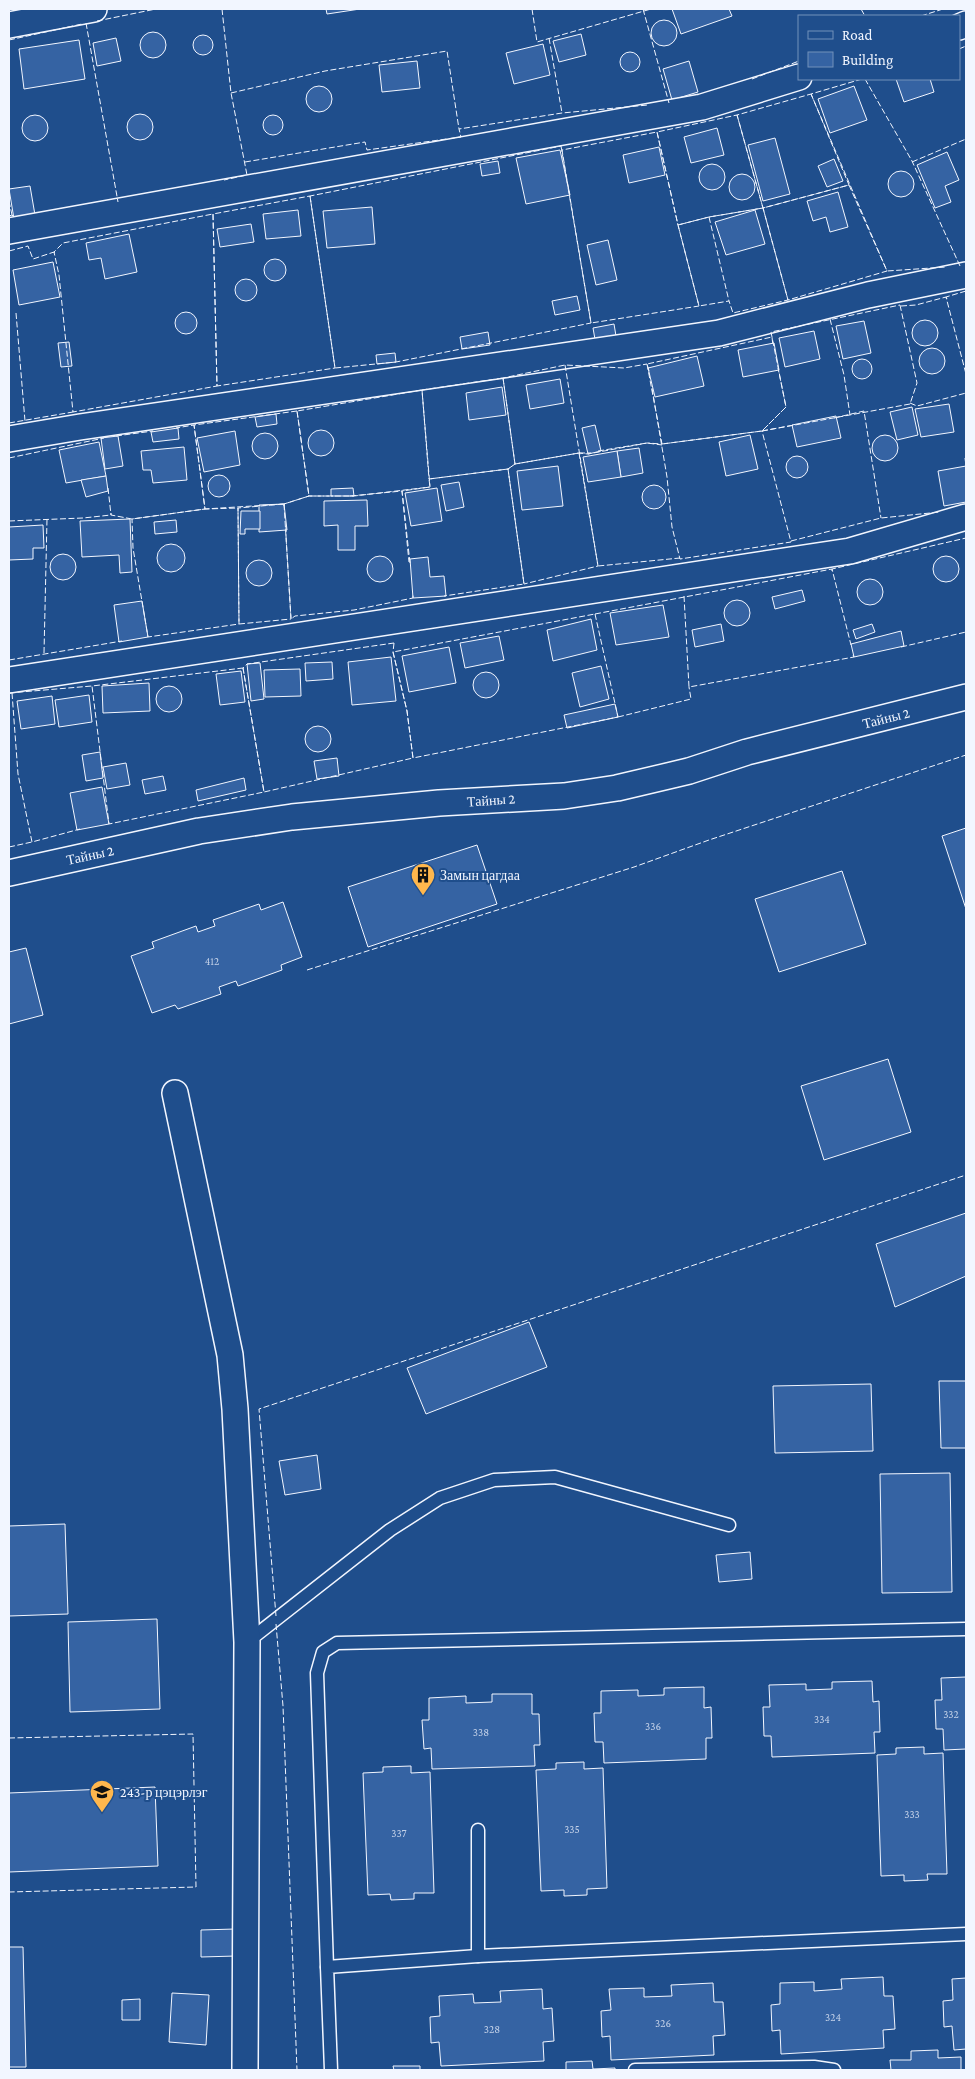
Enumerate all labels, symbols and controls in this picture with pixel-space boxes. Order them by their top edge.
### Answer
legend [798,15,960,80]
text: Road [842,27,873,43]
text: Building [842,52,893,69]
street label: Тайны 2 [861,704,912,732]
street label: Тайны 2 [466,790,516,810]
street label: Тайны 2 [65,842,116,868]
building icon: Замын цагдаа [410,862,436,896]
place label: Замын цагдаа [440,867,521,883]
house number: 412 [205,955,219,967]
house number: 332 [943,1708,959,1720]
house number: 334 [814,1713,830,1725]
house number: 336 [645,1720,661,1732]
house number: 338 [473,1726,489,1738]
school or university icon: 243-р цэцэрлэг [89,1779,115,1813]
place label: 243-р цэцэрлэг [120,1784,208,1800]
house number: 333 [904,1808,920,1820]
house number: 335 [564,1823,580,1835]
house number: 337 [391,1827,407,1839]
house number: 324 [825,2011,841,2023]
house number: 326 [655,2017,671,2029]
house number: 328 [484,2023,500,2035]

